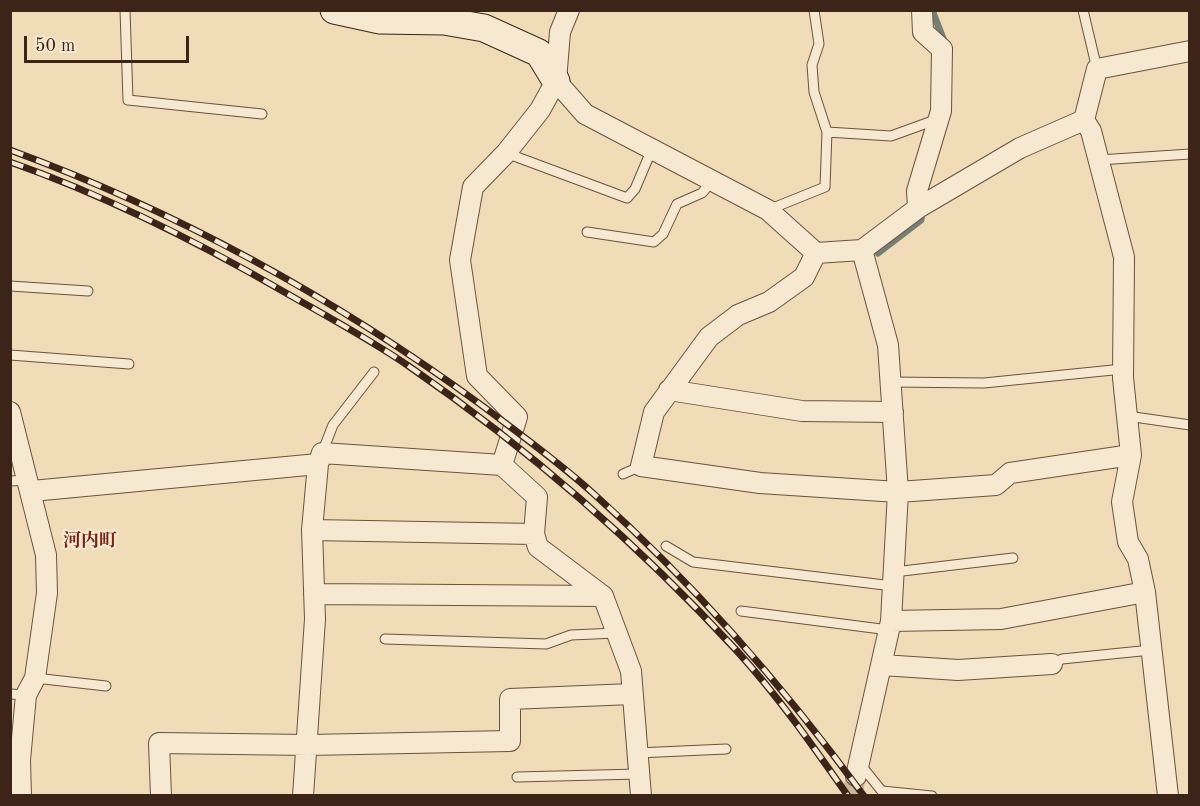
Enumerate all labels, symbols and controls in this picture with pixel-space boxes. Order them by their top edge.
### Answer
scale bar [27,24,192,62]
text: 50 m [35,37,75,55]
district label: 河内町 [63,530,117,552]

